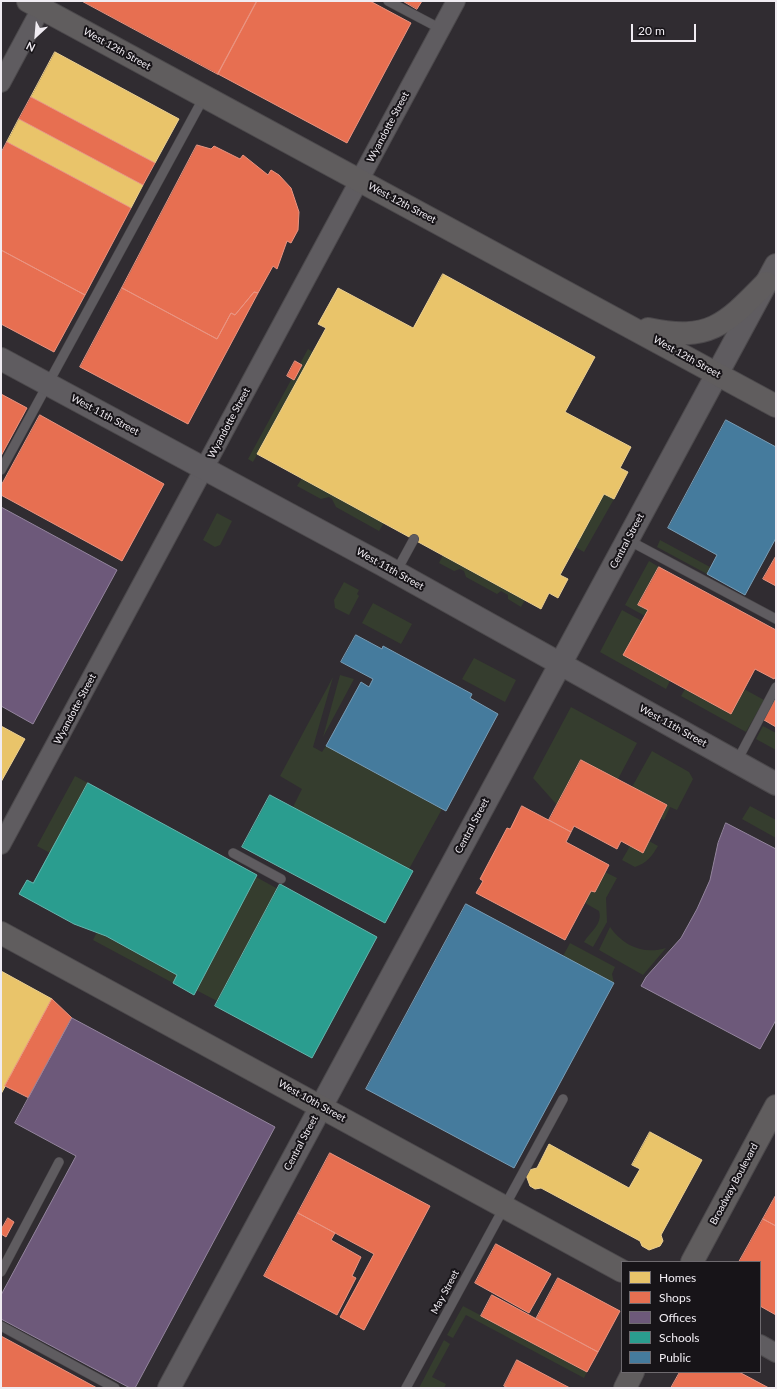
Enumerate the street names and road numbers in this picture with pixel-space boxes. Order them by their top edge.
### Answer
street label: West 12th Street [81,26,153,72]
street label: Wyandotte Street [364,90,412,164]
street label: West 12th Street [366,180,438,226]
street label: West 12th Street [651,334,723,380]
street label: Wyandotte Street [205,386,253,460]
street label: West 11th Street [69,392,141,438]
street label: Central Street [607,511,647,571]
street label: West 11th Street [354,546,426,592]
street label: Wyandotte Street [51,672,99,746]
street label: West 11th Street [637,703,709,749]
street label: Central Street [452,796,492,856]
street label: West 10th Street [276,1078,348,1124]
street label: Central Street [281,1113,321,1173]
street label: Broadway Boulevard [707,1141,761,1227]
street label: May Street [428,1268,462,1316]

